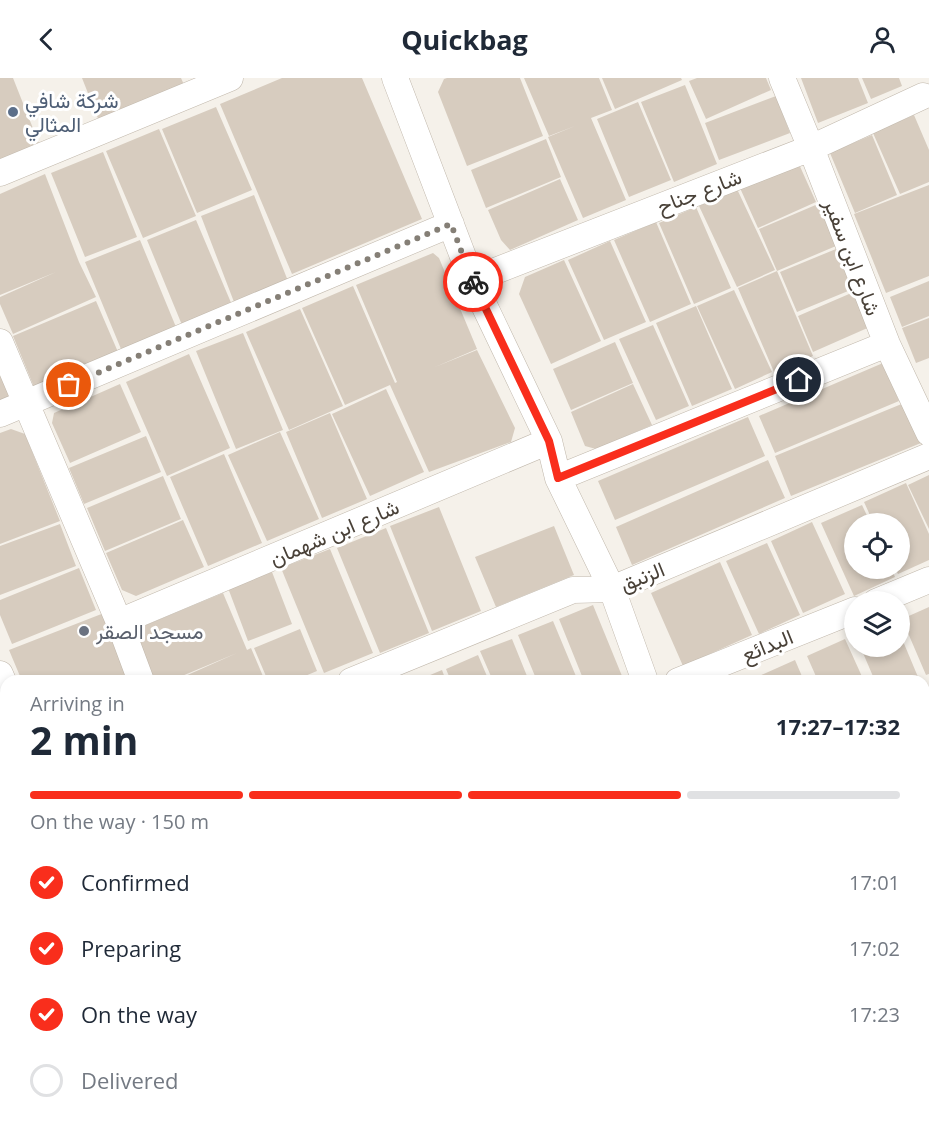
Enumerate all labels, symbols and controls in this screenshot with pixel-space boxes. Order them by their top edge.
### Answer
text: Quickbag [401,21,528,58]
icon: back [30,23,63,56]
icon: person [866,23,899,56]
place label: شركة شافي المثالي [25,86,119,142]
marker: شركة شافي المثالي [6,105,20,119]
street label: شارع جناح [653,162,746,221]
street label: شارع ابن سفير [817,194,888,320]
courier [443,252,503,312]
icon: bike [457,266,490,299]
pin [773,354,824,405]
pin [43,359,94,410]
icon: home [782,363,815,396]
icon: bag [52,368,85,401]
street label: شارع ابن شهمان [265,492,403,573]
map controls [844,513,910,657]
button: locate [844,513,910,579]
street label: الزنبق [616,554,668,598]
button: layers [844,591,910,657]
place label: مسجد الصقر [95,617,203,645]
street label: البدائع [737,622,797,669]
marker: مسجد الصقر [77,624,91,638]
text: Arriving in [30,690,125,717]
text: 17:27–17:32 [776,711,900,741]
text: 2 min [30,713,138,766]
text: On the way · 150 m [30,808,209,835]
icon: check [30,866,63,899]
text: Confirmed [81,867,190,897]
text: 17:01 [849,869,900,896]
icon: check [30,932,63,965]
text: Preparing [81,933,181,963]
text: 17:02 [849,935,900,962]
icon: check [30,998,63,1031]
text: On the way [81,999,197,1029]
text: 17:23 [849,1001,900,1028]
text: Delivered [81,1065,179,1095]

